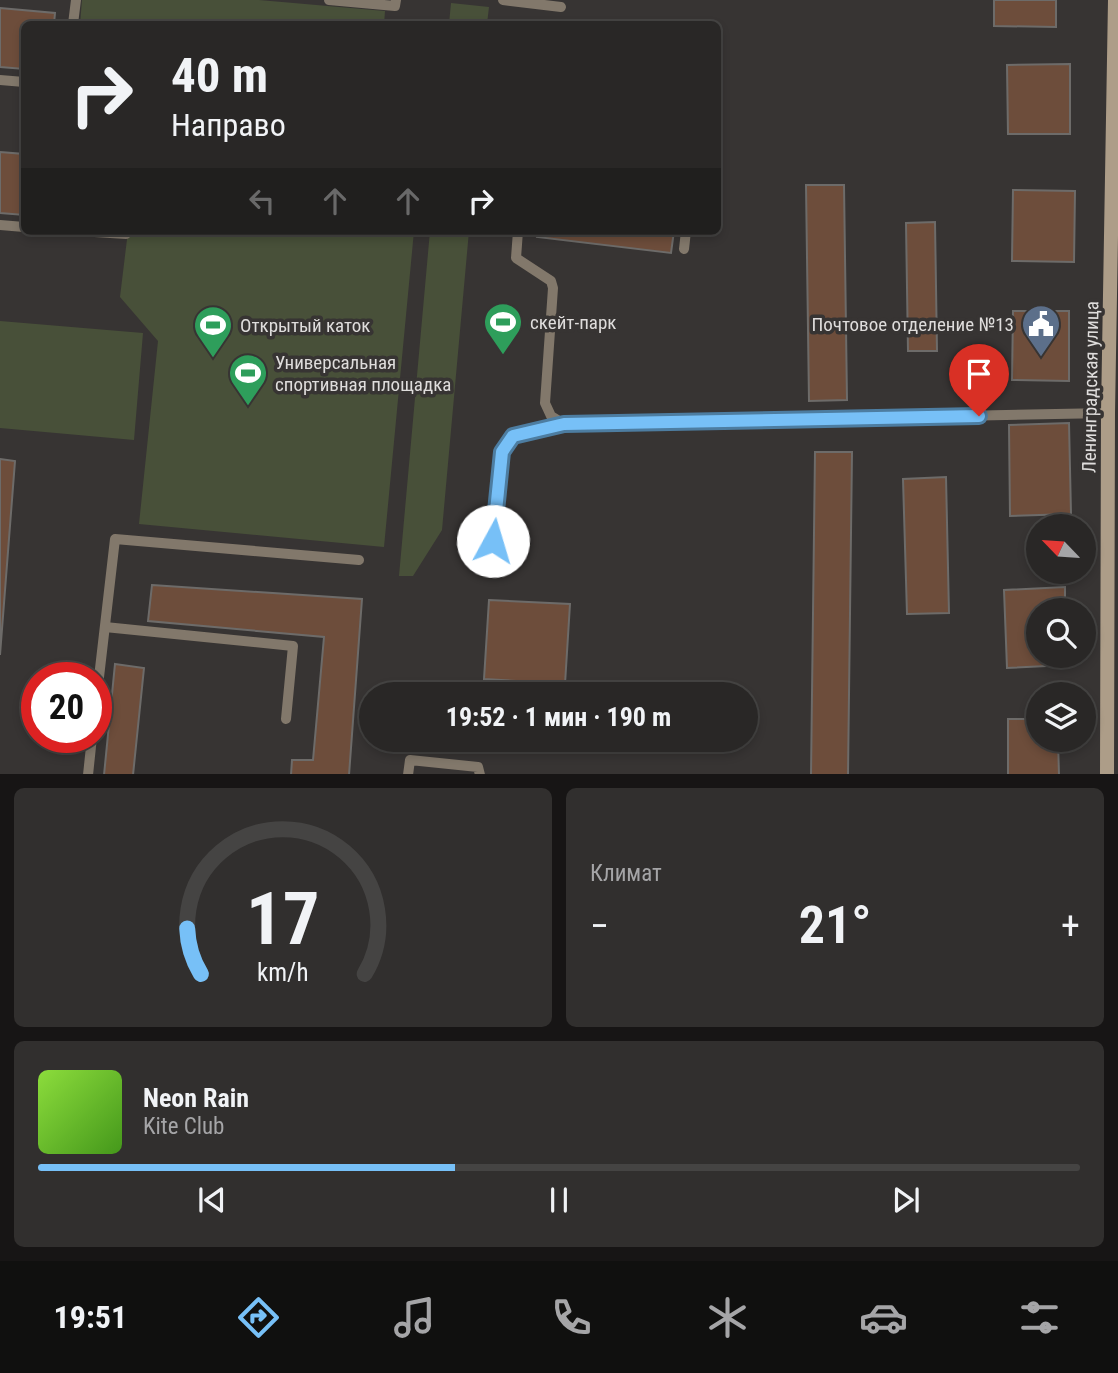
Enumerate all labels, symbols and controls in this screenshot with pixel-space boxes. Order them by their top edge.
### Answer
text: 40 m [171,47,268,104]
icon: right [56,49,147,140]
text: Направо [171,106,286,144]
icon: left [243,182,281,220]
icon: ahead [316,182,354,220]
icon: ahead [389,182,427,220]
icon: right [462,182,500,220]
sports icon: скейт-парк [482,301,524,356]
street label: Ленинградская улица [1078,301,1103,473]
public building icon: Почтовое отделение №13 [1020,303,1062,358]
sports icon: Открытый каток [192,304,234,359]
place label: скейт-парк [530,311,616,334]
place label: Почтовое отделение №13 [811,313,1014,336]
place label: Открытый каток [240,314,370,337]
pin [949,344,1009,416]
place label: Универсальная спортивная площадка [275,351,451,396]
sports icon: Универсальная спортивная площадка [227,352,269,407]
icon: arrive [960,355,998,393]
position arrow [456,504,530,578]
north arrow [1026,514,1096,584]
map controls [1026,514,1096,752]
button: search [1026,598,1096,668]
speed limit sign: 20 [21,662,112,753]
button: layers [1026,682,1096,752]
text: 19:52 · 1 мин · 190 m [446,702,671,732]
text: Климат [590,860,662,887]
text: 17 [246,876,320,962]
text: 21° [799,895,871,956]
text: − [590,904,609,948]
text: + [1061,904,1080,948]
text: km/h [257,957,309,986]
text: Neon Rain [143,1083,249,1113]
text: Kite Club [143,1113,224,1140]
icon: previous [193,1181,231,1219]
icon: pause [540,1181,578,1219]
icon: next [887,1181,925,1219]
icon: directions [234,1293,283,1342]
icon: music [390,1293,439,1342]
icon: phone [547,1293,596,1342]
icon: climate [703,1293,752,1342]
icon: car [859,1293,908,1342]
icon: filters [1015,1293,1064,1342]
text: 19:51 [54,1298,127,1336]

